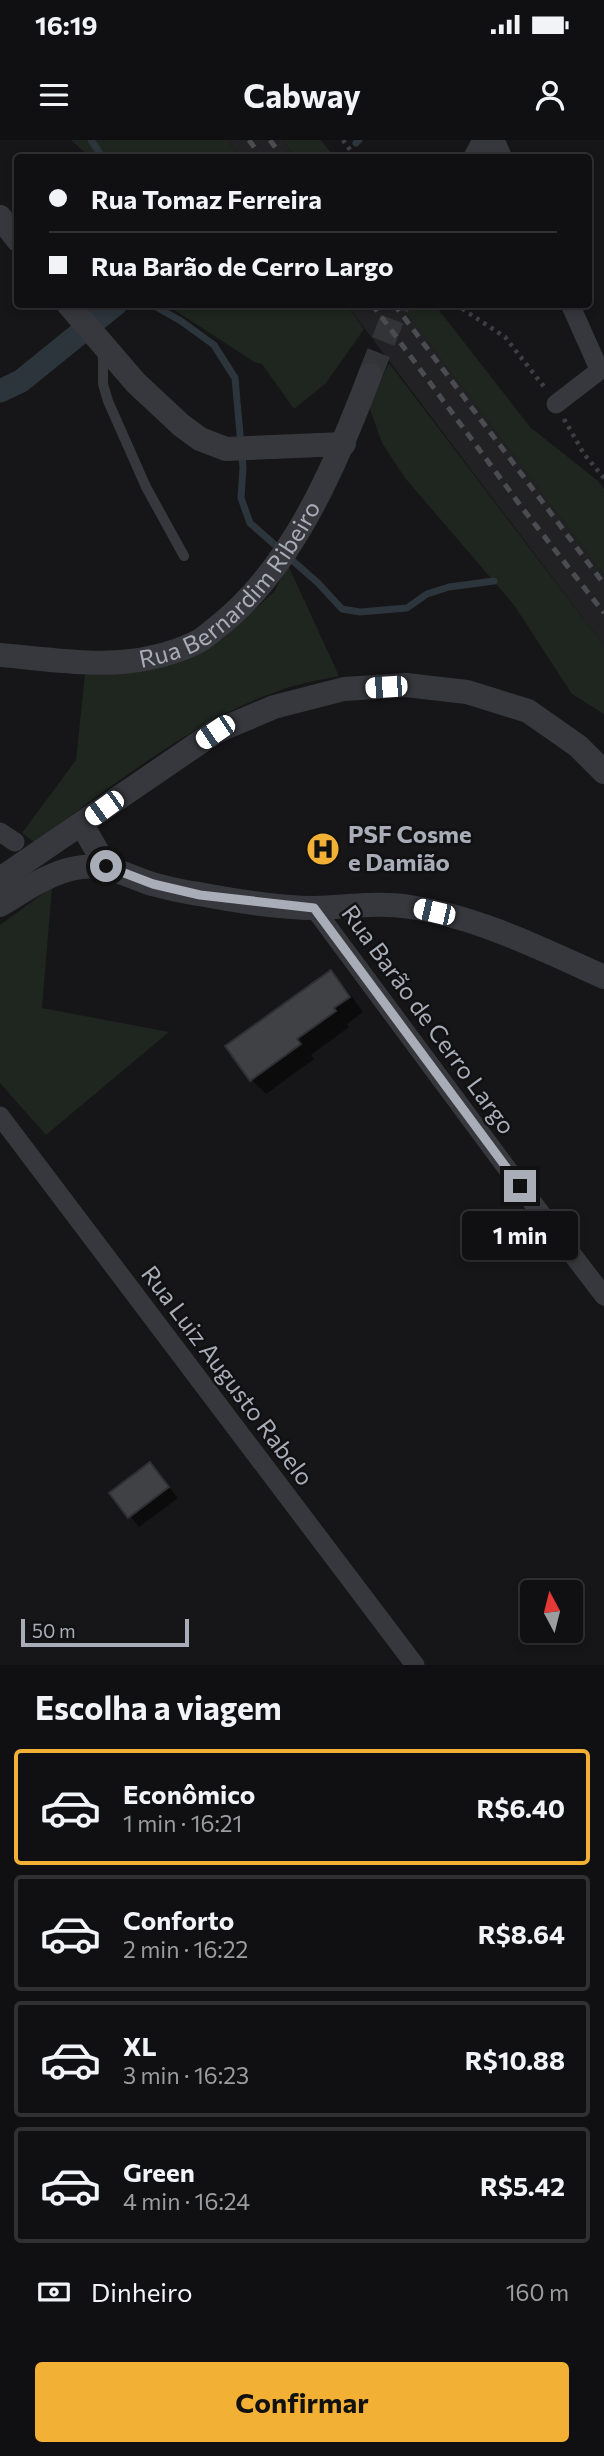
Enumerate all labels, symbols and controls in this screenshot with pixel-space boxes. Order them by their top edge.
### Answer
text: 16:19 [35,9,98,40]
text: Cabway [243,75,361,115]
icon: menu [35,76,73,114]
icon: person [531,76,569,114]
text: Rua Tomaz Ferreira [91,183,322,214]
text: Rua Barão de Cerro Largo [91,250,394,281]
street label: Rua Bernardim Ribeiro [136,495,326,673]
car [365,675,408,699]
car [192,712,239,752]
car [81,787,128,829]
place label: PSF Cosme e Damião [348,819,472,876]
hospital icon: PSF Cosme e Damião [304,830,342,868]
route start [90,850,122,882]
car [412,897,457,927]
street label: Rua Barão de Cerro Largo [336,899,522,1139]
route end [504,1170,536,1202]
callout: 1 min [462,1210,578,1260]
text: 1 min [493,1221,547,1249]
street label: Rua Luiz Augusto Rabelo [136,1259,320,1491]
north arrow [520,1580,583,1643]
map controls [520,1580,583,1643]
scale bar [21,1616,189,1648]
text: 50 m [32,1619,76,1642]
text: Escolha a viagem [35,1687,282,1727]
icon: car [39,1776,102,1839]
text: Econômico [123,1778,255,1809]
text: R$6.40 [476,1792,565,1823]
text: 1 min · 16:21 [123,1809,242,1837]
icon: car [39,1902,102,1965]
text: Conforto [123,1904,234,1935]
text: R$8.64 [478,1918,565,1949]
text: 2 min · 16:22 [123,1935,248,1963]
icon: car [39,2028,102,2091]
text: XL [123,2030,157,2061]
text: R$10.88 [465,2044,565,2075]
text: 3 min · 16:23 [123,2061,249,2089]
icon: car [39,2154,102,2217]
text: Green [123,2156,195,2187]
text: R$5.42 [480,2170,565,2201]
text: 4 min · 16:24 [123,2187,250,2215]
icon: cash [35,2273,73,2311]
text: Dinheiro [91,2276,193,2307]
text: 160 m [506,2278,569,2306]
button: Confirmar [35,2362,569,2442]

